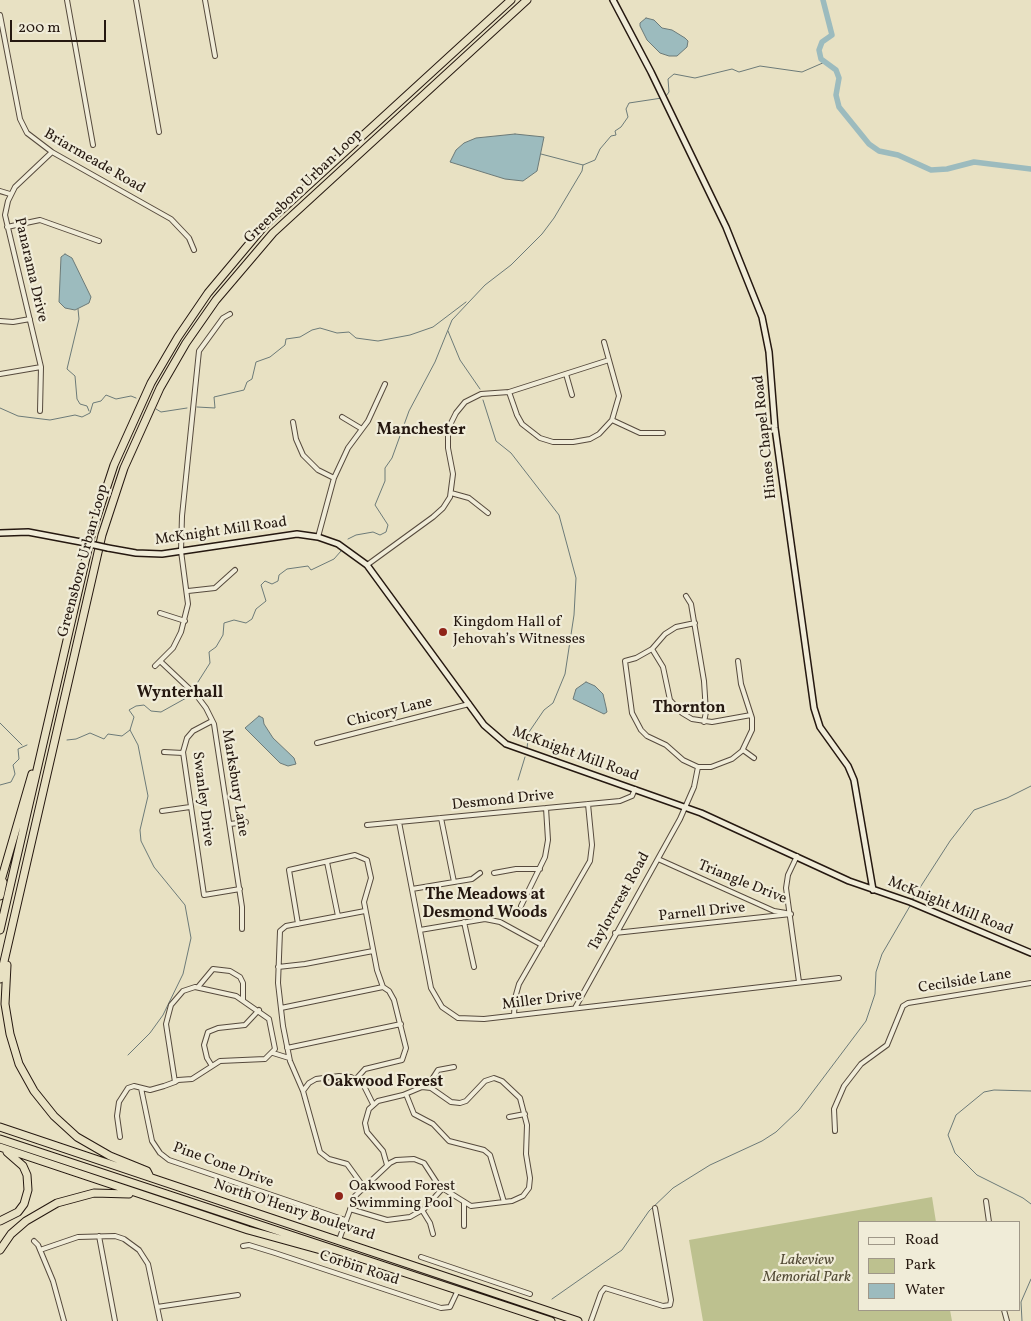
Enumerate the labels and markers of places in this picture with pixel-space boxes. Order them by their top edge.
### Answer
place label: Kingdom Hall of Jehovah’s Witnesses [453,614,585,649]
marker: Kingdom Hall of Jehovah’s Witnesses [437,626,449,638]
place label: Oakwood Forest Swimming Pool [349,1178,455,1213]
marker: Oakwood Forest Swimming Pool [333,1190,345,1202]

